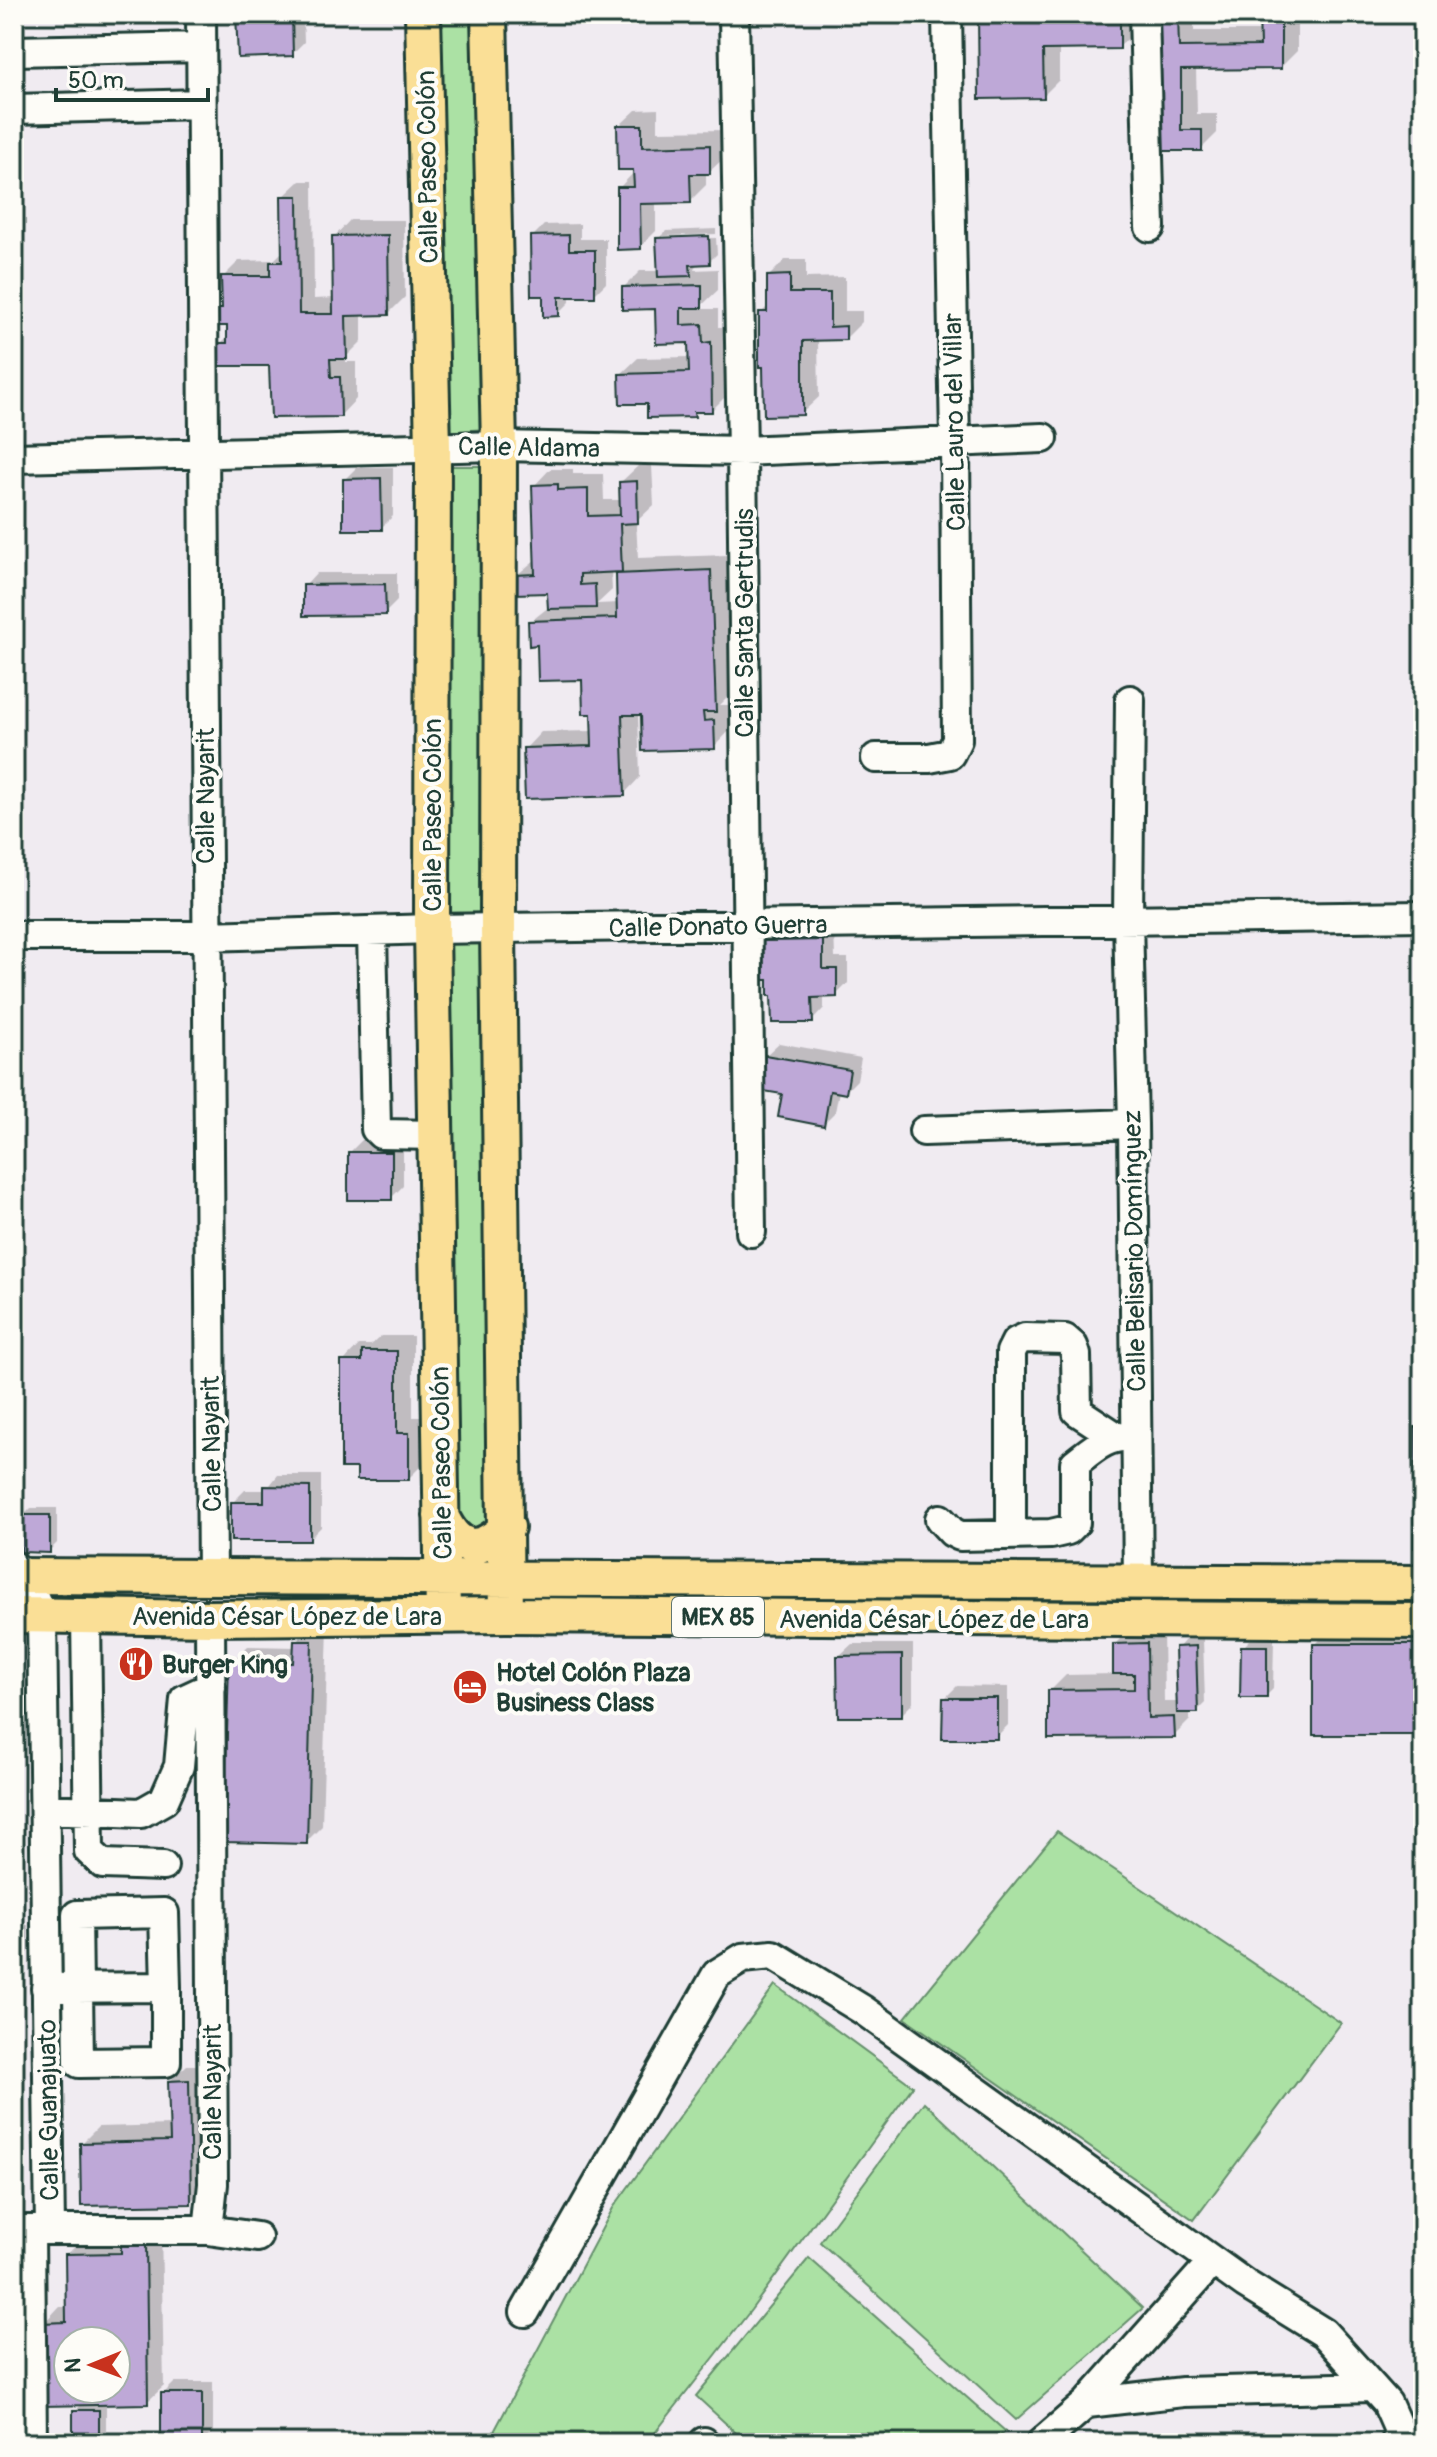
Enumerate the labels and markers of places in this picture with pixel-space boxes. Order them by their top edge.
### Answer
restaurant icon: Burger King [117,1645,155,1683]
place label: Burger King [162,1649,288,1681]
place label: Hotel Colón Plaza Business Class [496,1657,691,1719]
hotel icon: Hotel Colón Plaza Business Class [451,1668,489,1706]

